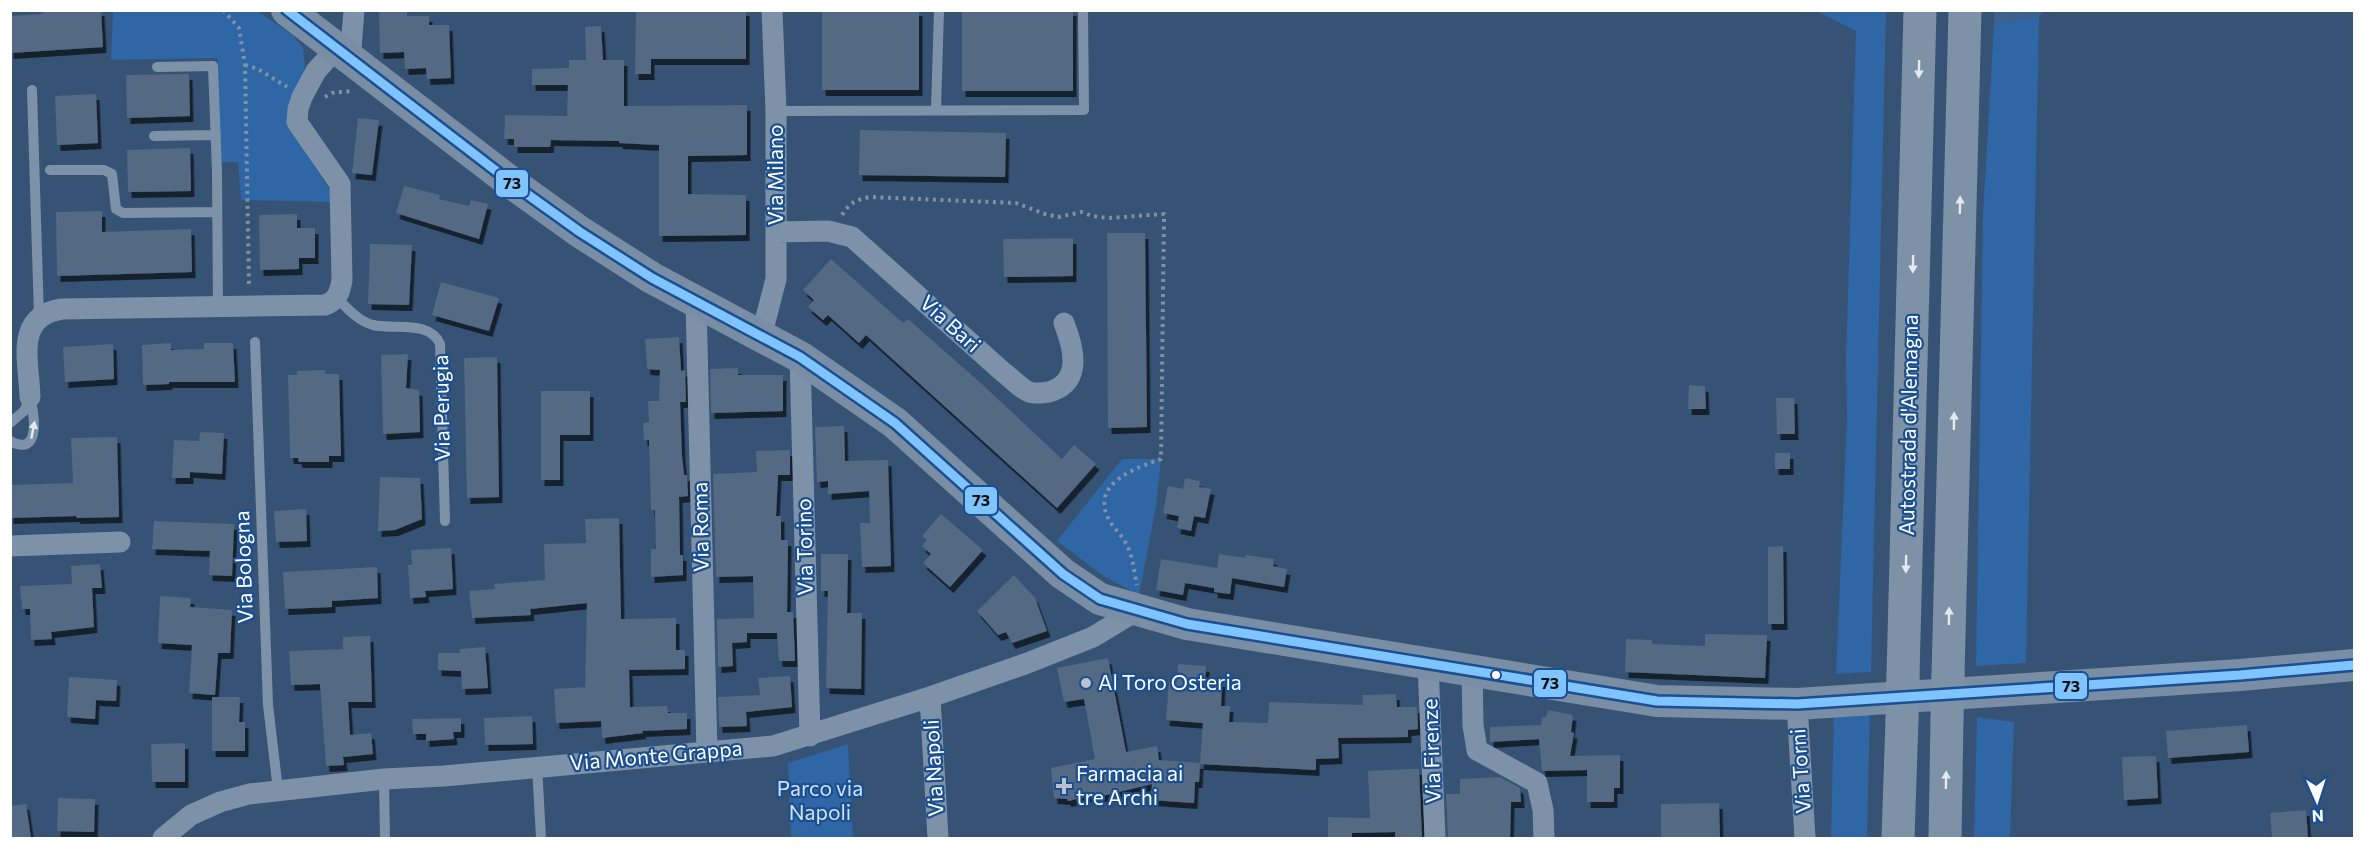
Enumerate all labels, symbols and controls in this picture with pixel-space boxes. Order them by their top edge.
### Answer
one-way arrow [1914,59,1923,78]
street label: Via Milano [762,124,787,226]
line badge: 73 [495,169,529,198]
text: 73 [503,173,521,192]
one-way arrow [1955,196,1965,215]
one-way arrow [1909,254,1918,273]
street label: Via Bari [915,289,987,357]
street label: Autostrada d'Alemagna [1893,314,1922,536]
street label: Via Perugia [427,355,454,462]
one-way arrow [1950,412,1959,431]
one-way arrow [29,420,38,439]
street label: Via Roma [686,482,713,572]
line badge: 73 [964,486,998,515]
text: 73 [972,490,990,509]
street label: Via Torino [790,498,817,596]
street label: Via Bologna [228,510,257,624]
one-way arrow [1901,554,1910,573]
one-way arrow [1945,607,1954,626]
place label: Al Toro Osteria [1098,669,1242,694]
unlabelled marker [1490,669,1502,681]
line badge: 73 [1533,669,1567,698]
line badge: 73 [2054,672,2088,700]
text: 73 [1541,673,1559,692]
marker: Al Toro Osteria [1079,676,1093,690]
text: 73 [2062,676,2080,695]
street label: Via Firenze [1416,698,1445,804]
street label: Via Napoli [917,719,948,817]
street label: Via Torni [1784,728,1815,814]
street label: Via Monte Grappa [568,734,743,775]
place label: Farmacia ai tre Archi [1076,760,1183,809]
one-way arrow [1941,771,1951,790]
north arrow [2287,771,2347,831]
park label: Parco via Napoli [777,775,863,824]
marker: Farmacia ai tre Archi [1057,779,1071,793]
text: N [2311,807,2324,826]

